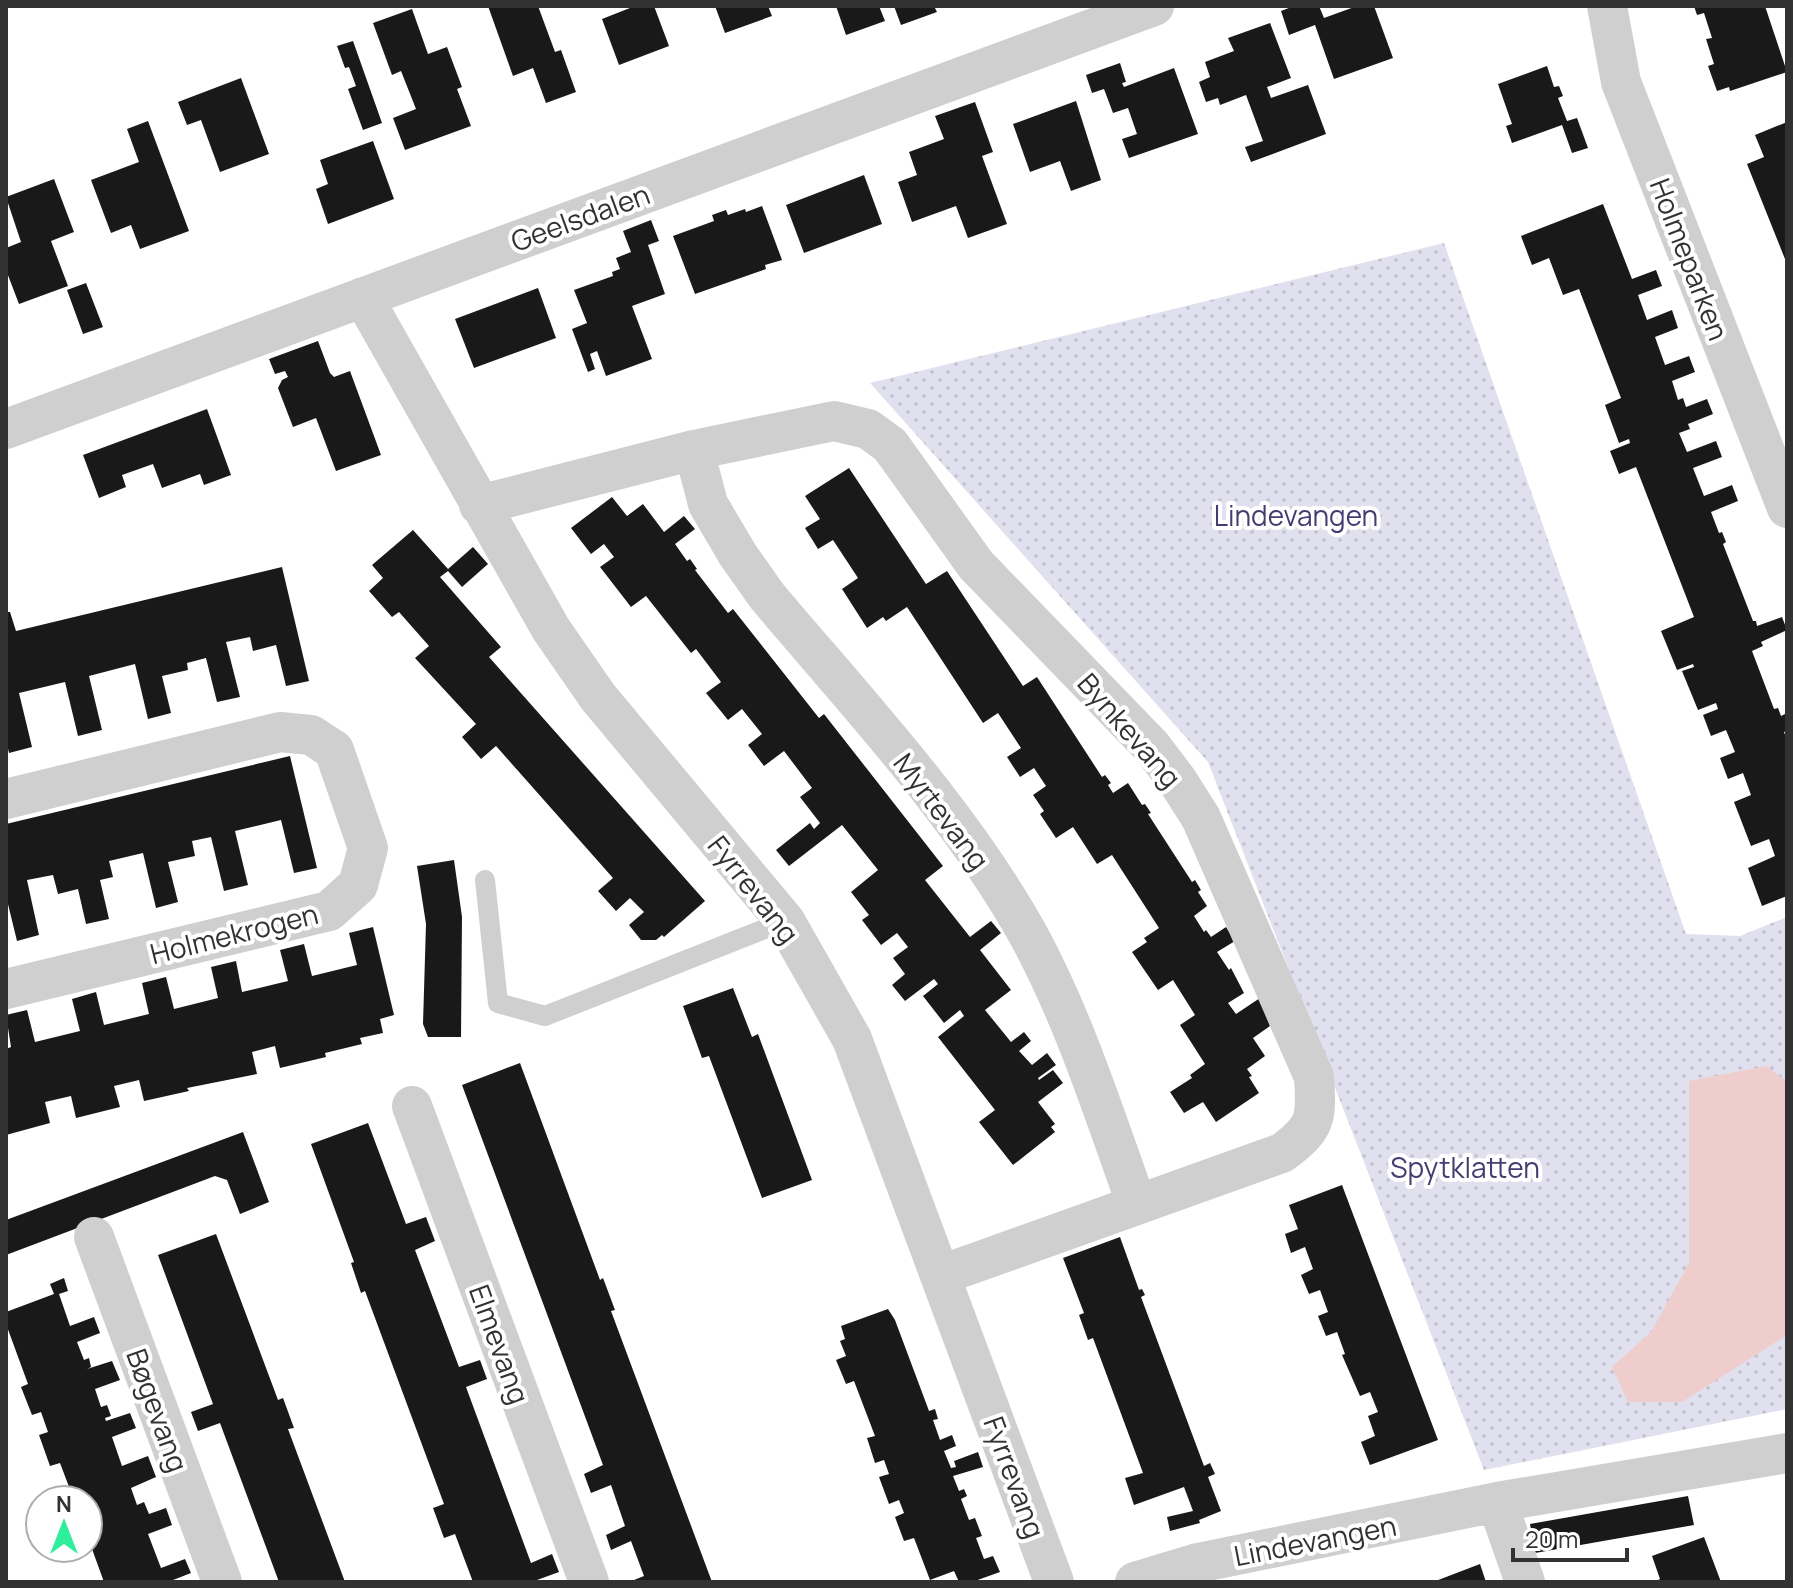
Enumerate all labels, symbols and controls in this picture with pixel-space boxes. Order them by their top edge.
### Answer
street label: Holmeparken [1642,173,1738,345]
street label: Geelsdalen [505,174,655,260]
park label: Lindevangen [1214,496,1378,534]
street label: Bynkevang [1070,665,1190,795]
street label: Myrtevang [886,745,998,877]
street label: Fyrrevang [700,827,808,951]
street label: Holmekrogen [146,894,322,972]
park label: Spytklatten [1390,1148,1540,1186]
street label: Elmevang [461,1279,539,1409]
street label: Bøgevang [118,1343,198,1477]
street label: Fyrrevang [975,1411,1055,1543]
north arrow [24,1484,104,1564]
text: N [56,1489,72,1519]
street label: Lindevangen [1231,1506,1399,1574]
scale bar [1513,1512,1627,1562]
text: 20 m [1525,1522,1578,1555]

